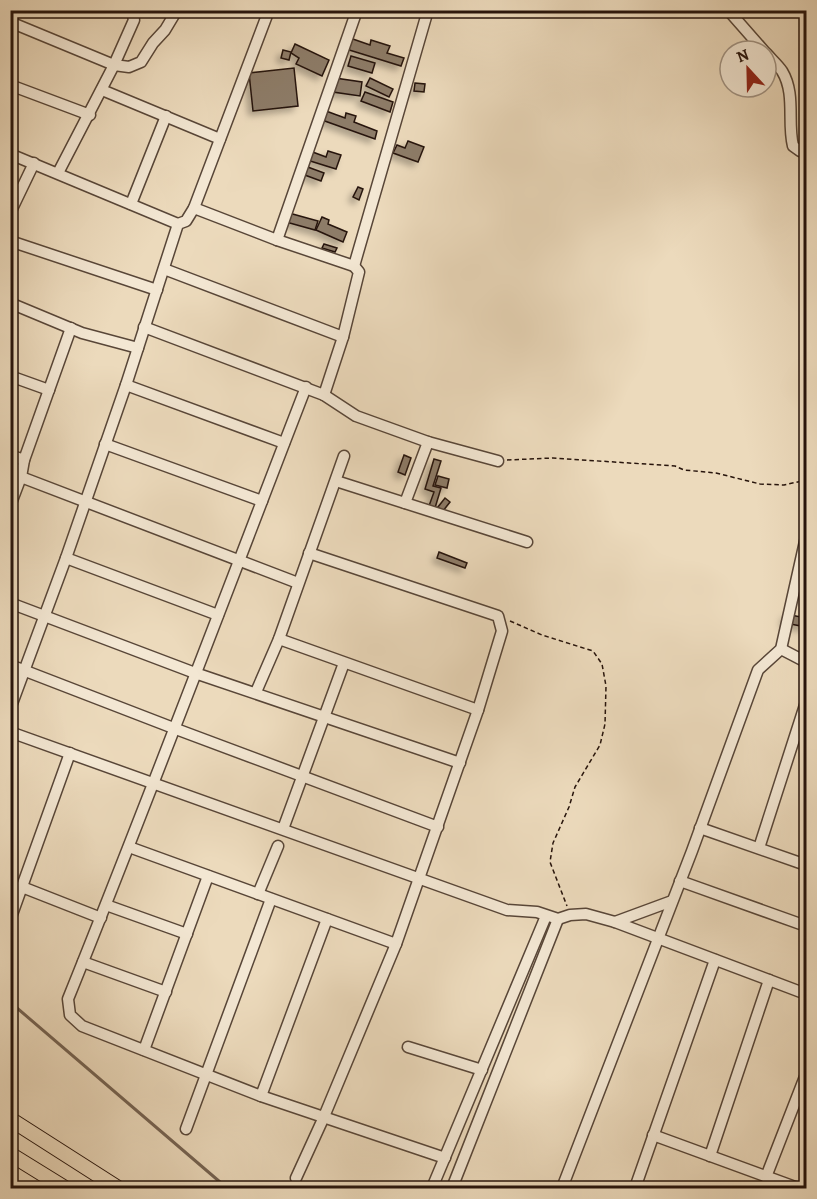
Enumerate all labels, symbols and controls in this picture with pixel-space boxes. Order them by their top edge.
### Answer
north arrow [718,39,778,99]
text: N [733,44,753,68]

